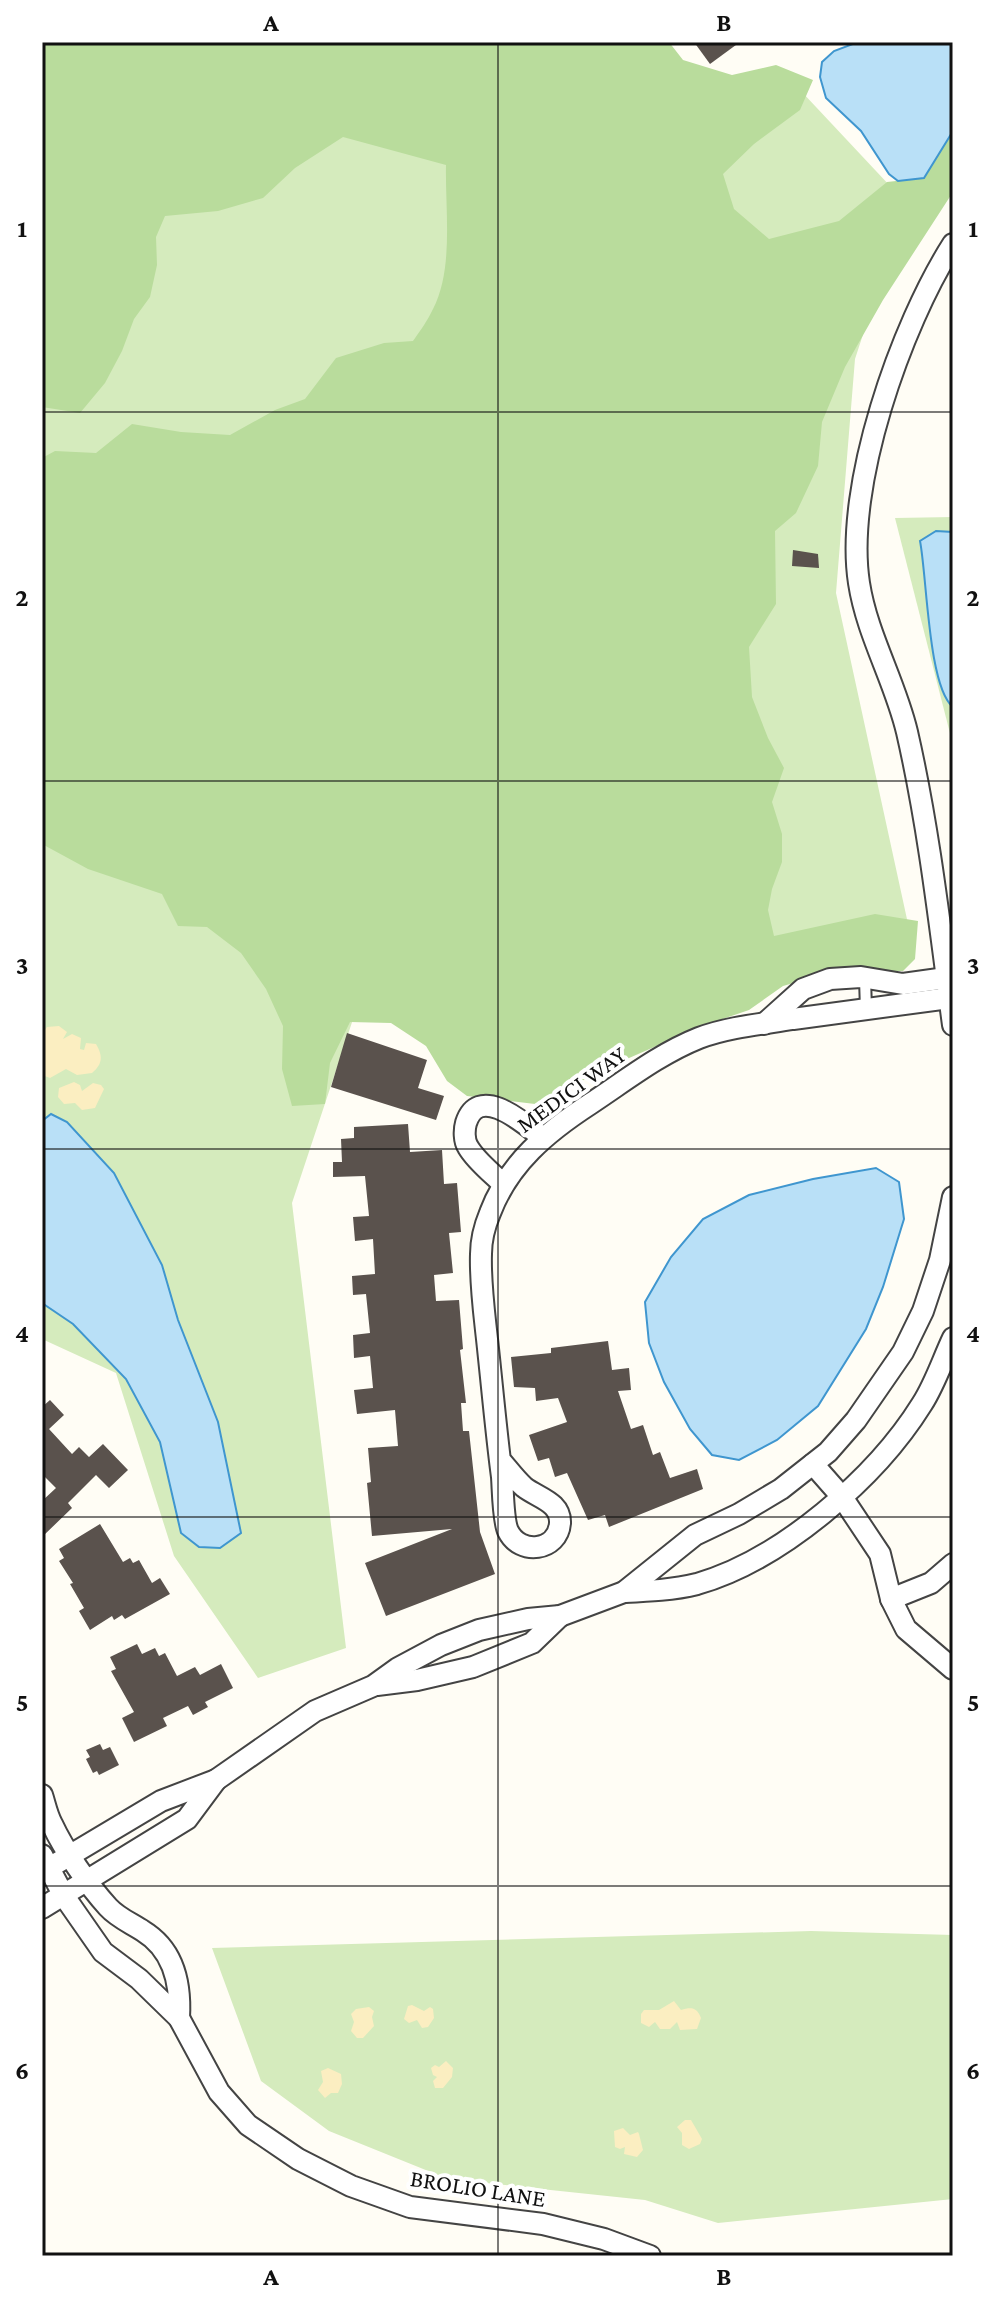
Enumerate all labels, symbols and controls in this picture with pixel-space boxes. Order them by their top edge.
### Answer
text: A [262,8,279,37]
text: B [716,8,732,37]
text: 1 [17,214,27,243]
text: 1 [968,214,978,243]
text: 2 [15,583,29,612]
text: 2 [966,583,980,612]
text: 3 [16,951,28,980]
text: 3 [967,951,979,980]
street label: MEDICI WAY [511,1040,631,1138]
text: 4 [15,1319,29,1348]
text: 4 [966,1319,980,1348]
text: 5 [16,1688,28,1717]
text: 5 [967,1688,979,1717]
text: 6 [15,2056,29,2085]
text: 6 [966,2056,980,2085]
street label: BROLIO LANE [408,2164,548,2212]
text: A [262,2262,279,2291]
text: B [716,2262,732,2291]

